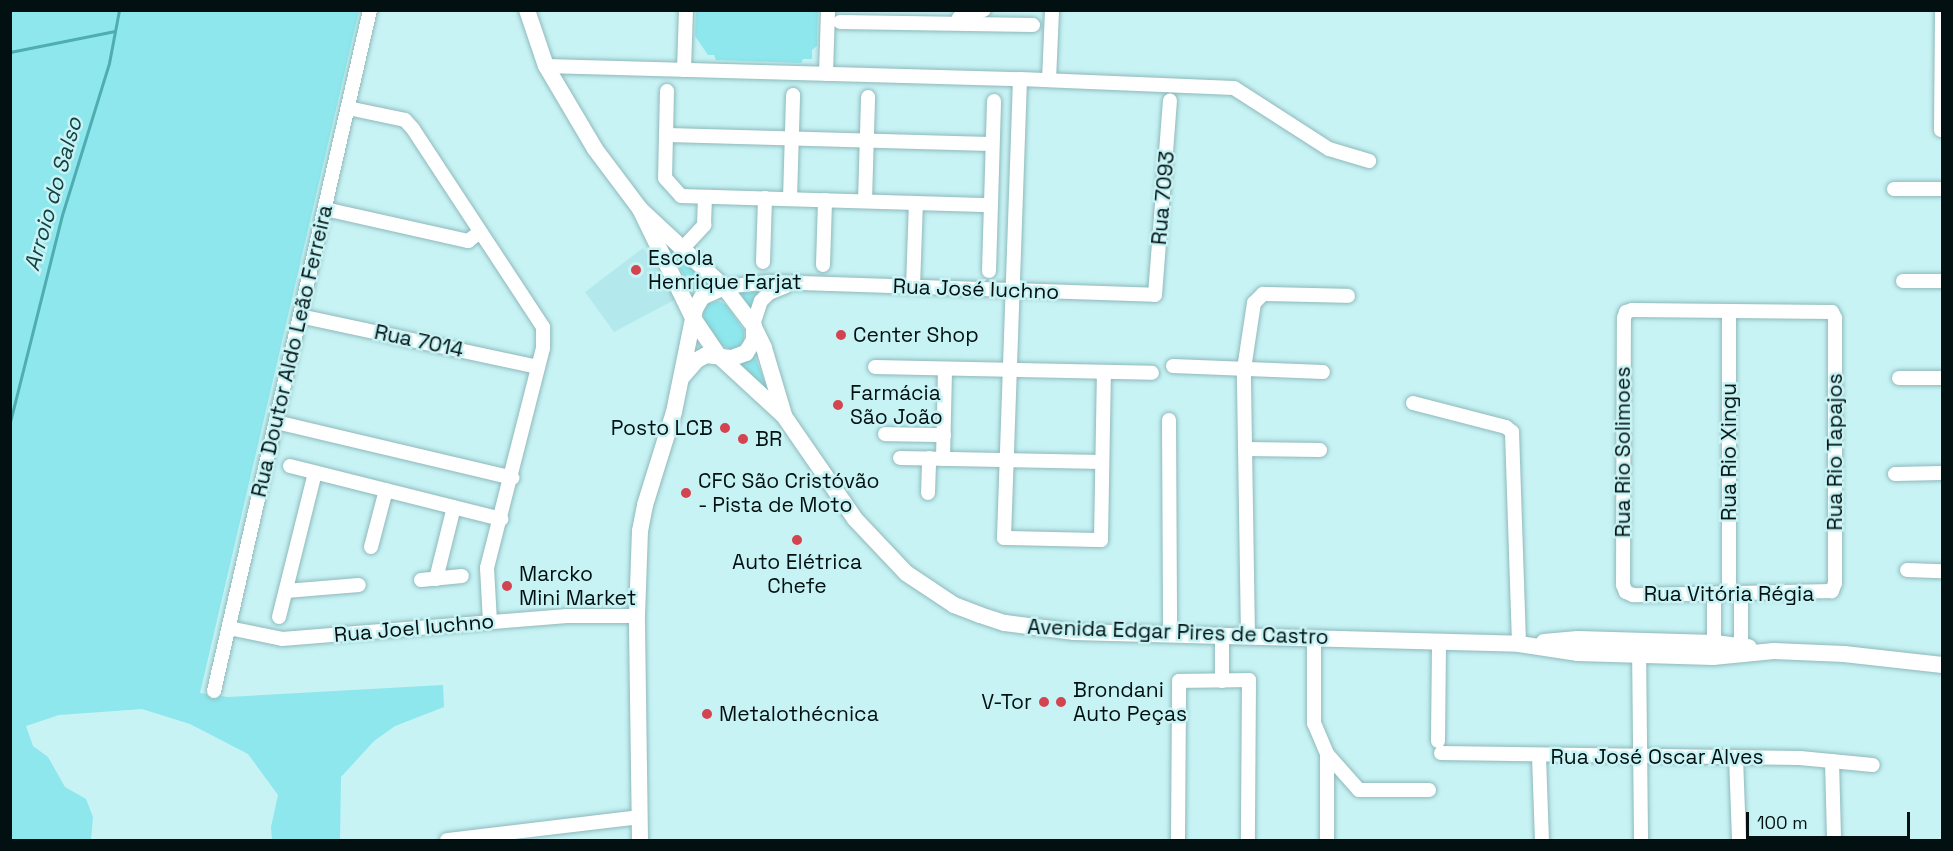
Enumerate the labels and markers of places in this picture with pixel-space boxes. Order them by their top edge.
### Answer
place label: Escola Henrique Farjat [648,245,802,295]
marker: Escola Henrique Farjat [629,263,643,277]
place label: Center Shop [853,322,979,348]
marker: Center Shop [834,328,848,342]
place label: Farmácia São João [850,380,943,430]
marker: Farmácia São João [831,398,845,412]
place label: Posto LCB [611,415,713,441]
marker: Posto LCB [718,421,732,435]
place label: BR [755,426,782,452]
marker: BR [736,432,750,446]
place label: CFC São Cristóvão - Pista de Moto [698,468,880,518]
marker: CFC São Cristóvão - Pista de Moto [679,486,693,500]
marker: Auto Elétrica Chefe [790,533,804,547]
place label: Auto Elétrica Chefe [732,549,862,599]
place label: Marcko Mini Market [519,561,636,611]
marker: Marcko Mini Market [500,579,514,593]
place label: Brondani Auto Peças [1073,677,1187,727]
place label: V-Tor [981,689,1032,715]
marker: V-Tor [1037,695,1051,709]
marker: Brondani Auto Peças [1054,695,1068,709]
place label: Metalothécnica [719,701,879,727]
marker: Metalothécnica [700,707,714,721]

